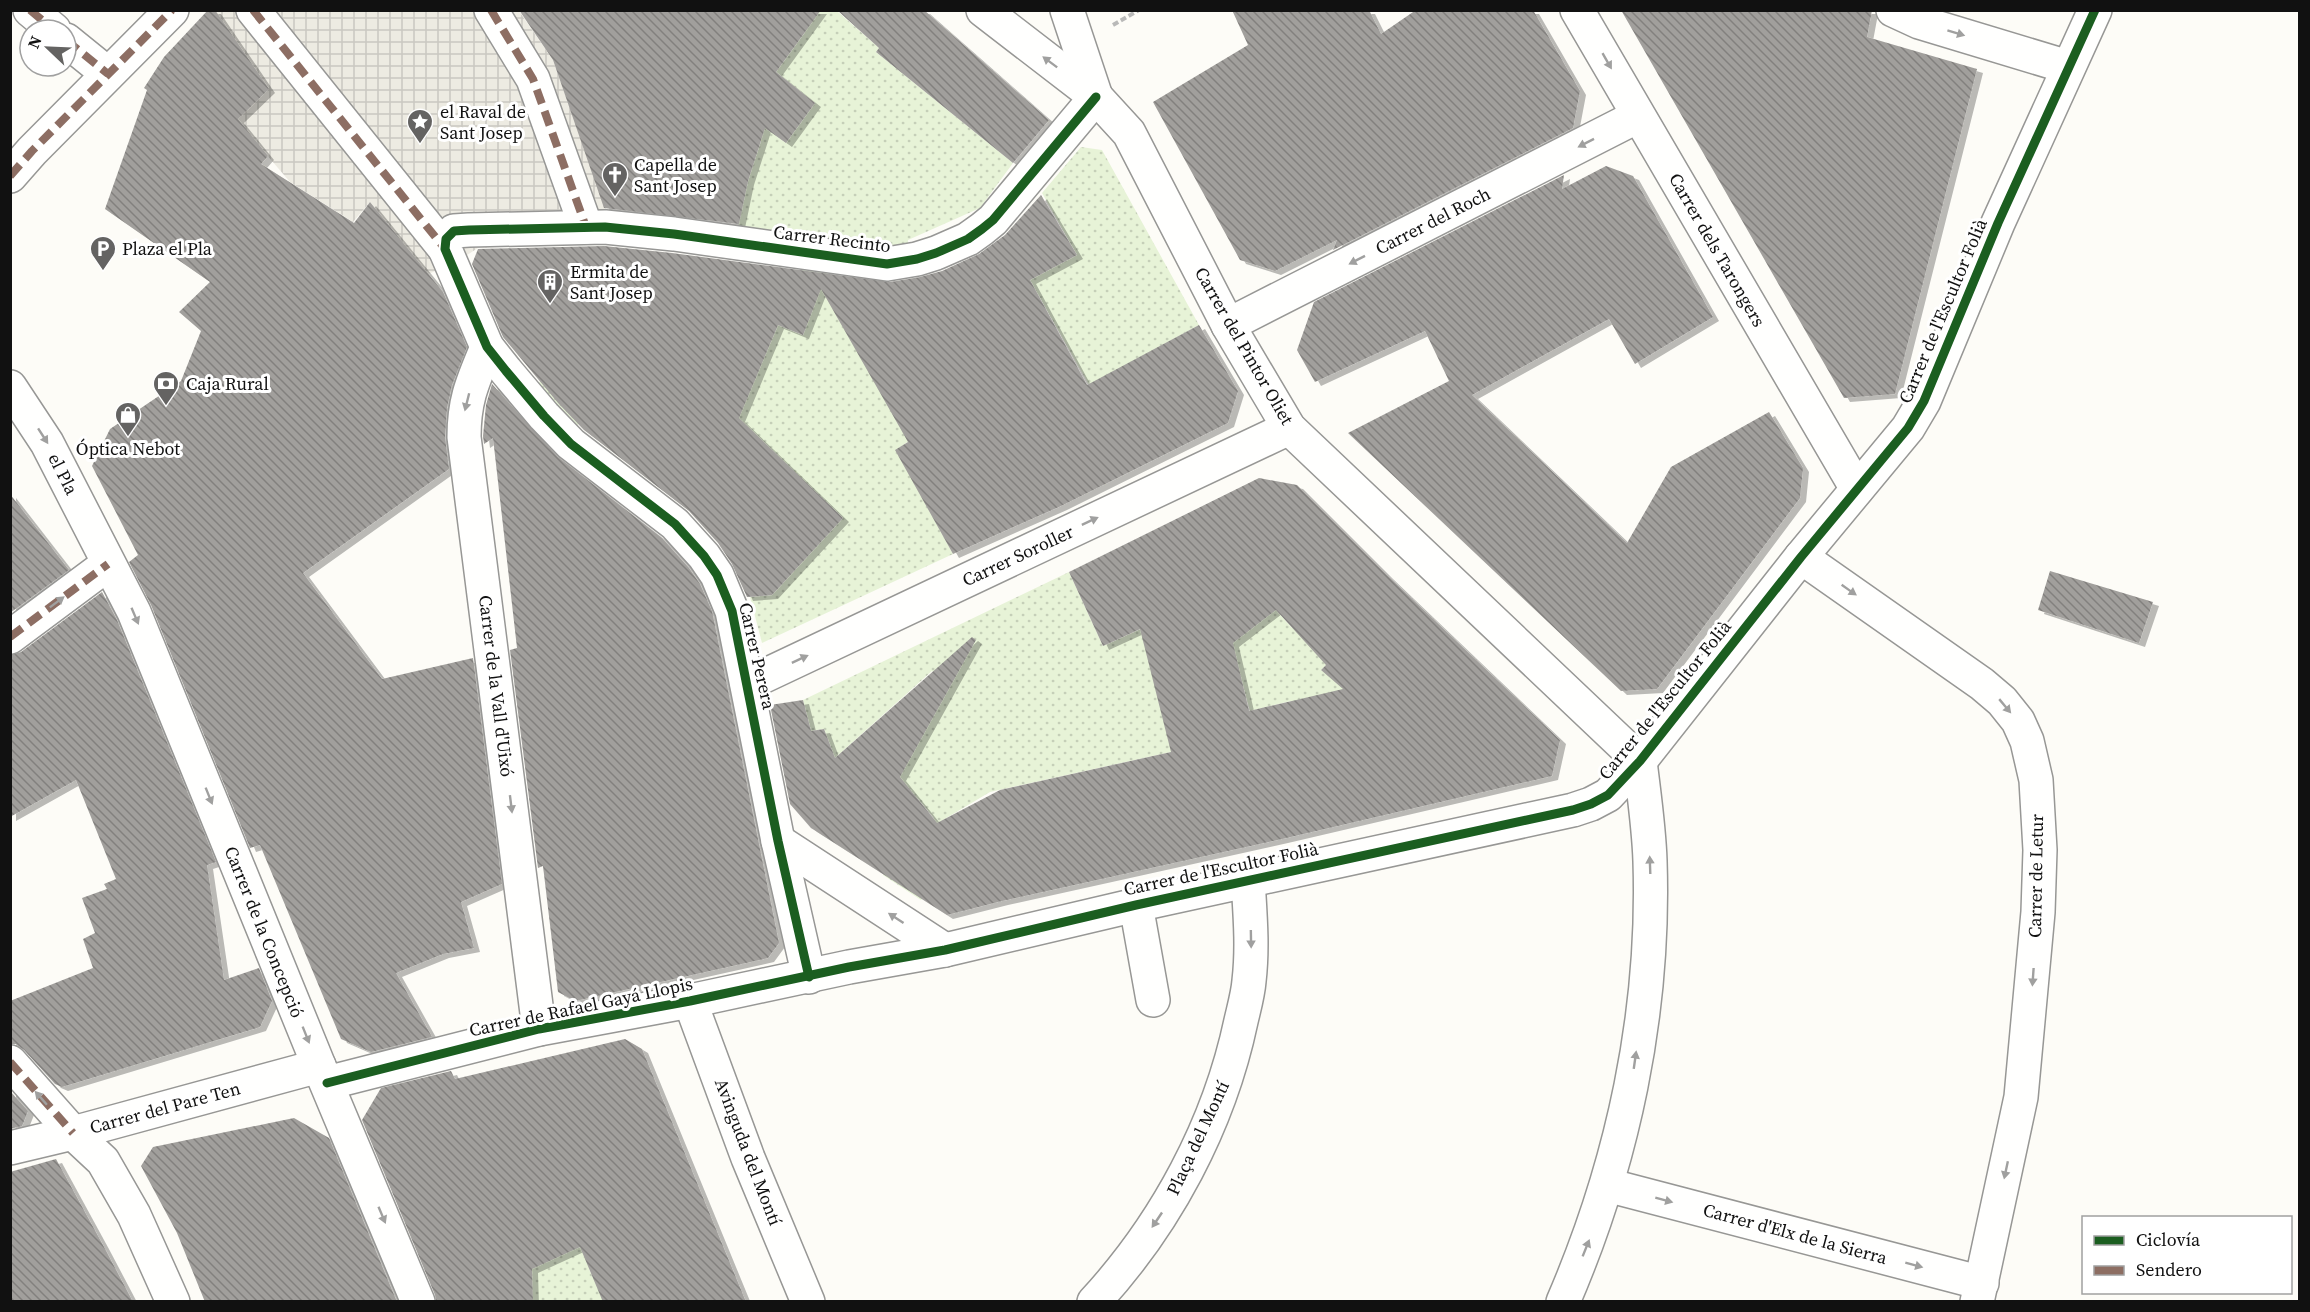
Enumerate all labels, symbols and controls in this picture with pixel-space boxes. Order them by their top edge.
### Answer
north arrow [18,18,78,78]
one-way arrow [1947,29,1965,38]
text: N [22,32,47,52]
one-way arrow [1601,53,1612,69]
one-way arrow [1042,56,1057,68]
place label: el Raval de Sant Josep [440,99,526,145]
place icon: el Raval de Sant Josep [405,107,435,145]
one-way arrow [1578,138,1595,147]
place label: Capella de Sant Josep [634,152,717,198]
church icon: Capella de Sant Josep [600,160,630,198]
street label: Carrer dels Tarongers [1663,168,1772,331]
street label: Carrer del Roch [1371,181,1495,260]
street label: Carrer de l'Escultor Folià [1892,214,1993,407]
street label: Carrer Recinto [772,219,892,258]
parking icon: Plaza el Pla [88,234,118,272]
place label: Plaza el Pla [122,236,213,261]
one-way arrow [1348,255,1365,265]
place label: Ermita de Sant Josep [570,259,653,305]
street label: Carrer del Pintor Oliet [1189,262,1300,429]
building icon: Ermita de Sant Josep [535,267,565,305]
bank icon: Caja Rural [151,369,181,407]
place label: Caja Rural [186,371,269,396]
one-way arrow [461,393,471,411]
shop icon: Óptica Nebot [113,400,143,438]
one-way arrow [37,428,48,444]
place label: Óptica Nebot [76,436,180,461]
street label: el Pla [42,449,85,500]
one-way arrow [1082,517,1099,526]
street label: Carrer Soroller [958,519,1078,592]
one-way arrow [1840,584,1856,596]
street label: Carrer de la Vall d'Uixó [473,594,520,778]
one-way arrow [49,596,65,608]
street label: Carrer Perera [733,600,782,713]
one-way arrow [131,607,140,624]
street label: Carrer de l'Escultor Folià [1592,614,1737,785]
one-way arrow [791,654,808,663]
one-way arrow [1998,698,2011,713]
one-way arrow [204,788,214,806]
one-way arrow [506,794,515,813]
street label: Carrer de Letur [2022,813,2049,938]
street label: Carrer de l'Escultor Folià [1121,835,1321,901]
street label: Carrer de la Concepció [219,842,310,1021]
one-way arrow [1645,856,1655,875]
one-way arrow [888,913,904,924]
one-way arrow [1246,929,1256,948]
one-way arrow [2028,968,2037,987]
street label: Carrer de Rafael Gayá Llopis [467,971,695,1042]
one-way arrow [301,1027,311,1045]
one-way arrow [1631,1050,1640,1069]
street label: Carrer del Pare Ten [87,1075,243,1140]
street label: Avinguda del Montí [709,1075,788,1229]
street label: Plaça del Montí [1160,1076,1235,1199]
one-way arrow [35,1091,48,1106]
one-way arrow [2000,1161,2010,1179]
one-way arrow [1655,1195,1673,1205]
street label: Carrer d'Elx de la Sierra [1700,1197,1891,1270]
one-way arrow [378,1206,387,1224]
one-way arrow [1151,1211,1163,1227]
legend [2082,1216,2292,1294]
text: Ciclovía [2136,1227,2201,1252]
one-way arrow [1581,1239,1591,1257]
text: Sendero [2136,1257,2202,1282]
one-way arrow [1904,1261,1923,1271]

